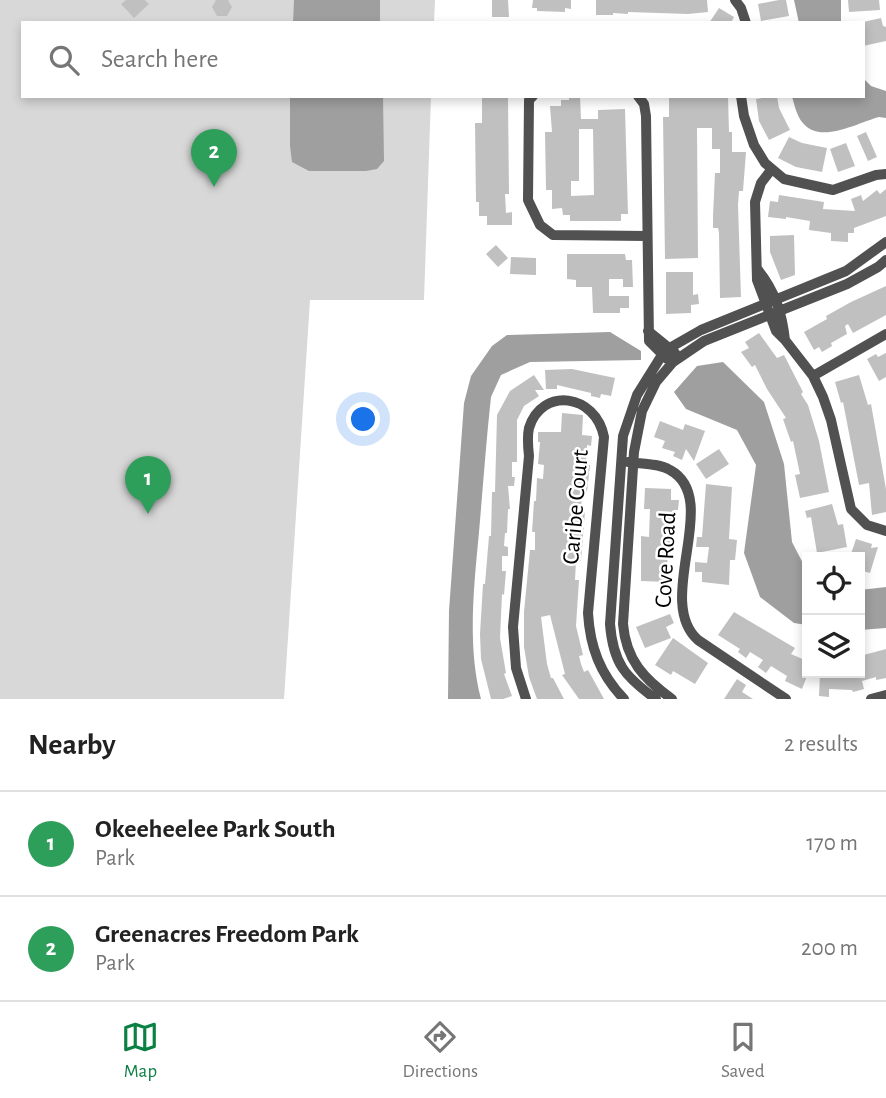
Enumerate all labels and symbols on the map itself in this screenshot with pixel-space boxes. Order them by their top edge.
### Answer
pin: 2 [191,129,237,187]
your location [346,402,380,436]
street label: Caribe Court [559,448,593,566]
pin: 1 [125,456,171,514]
street label: Cove Road [652,511,680,609]

